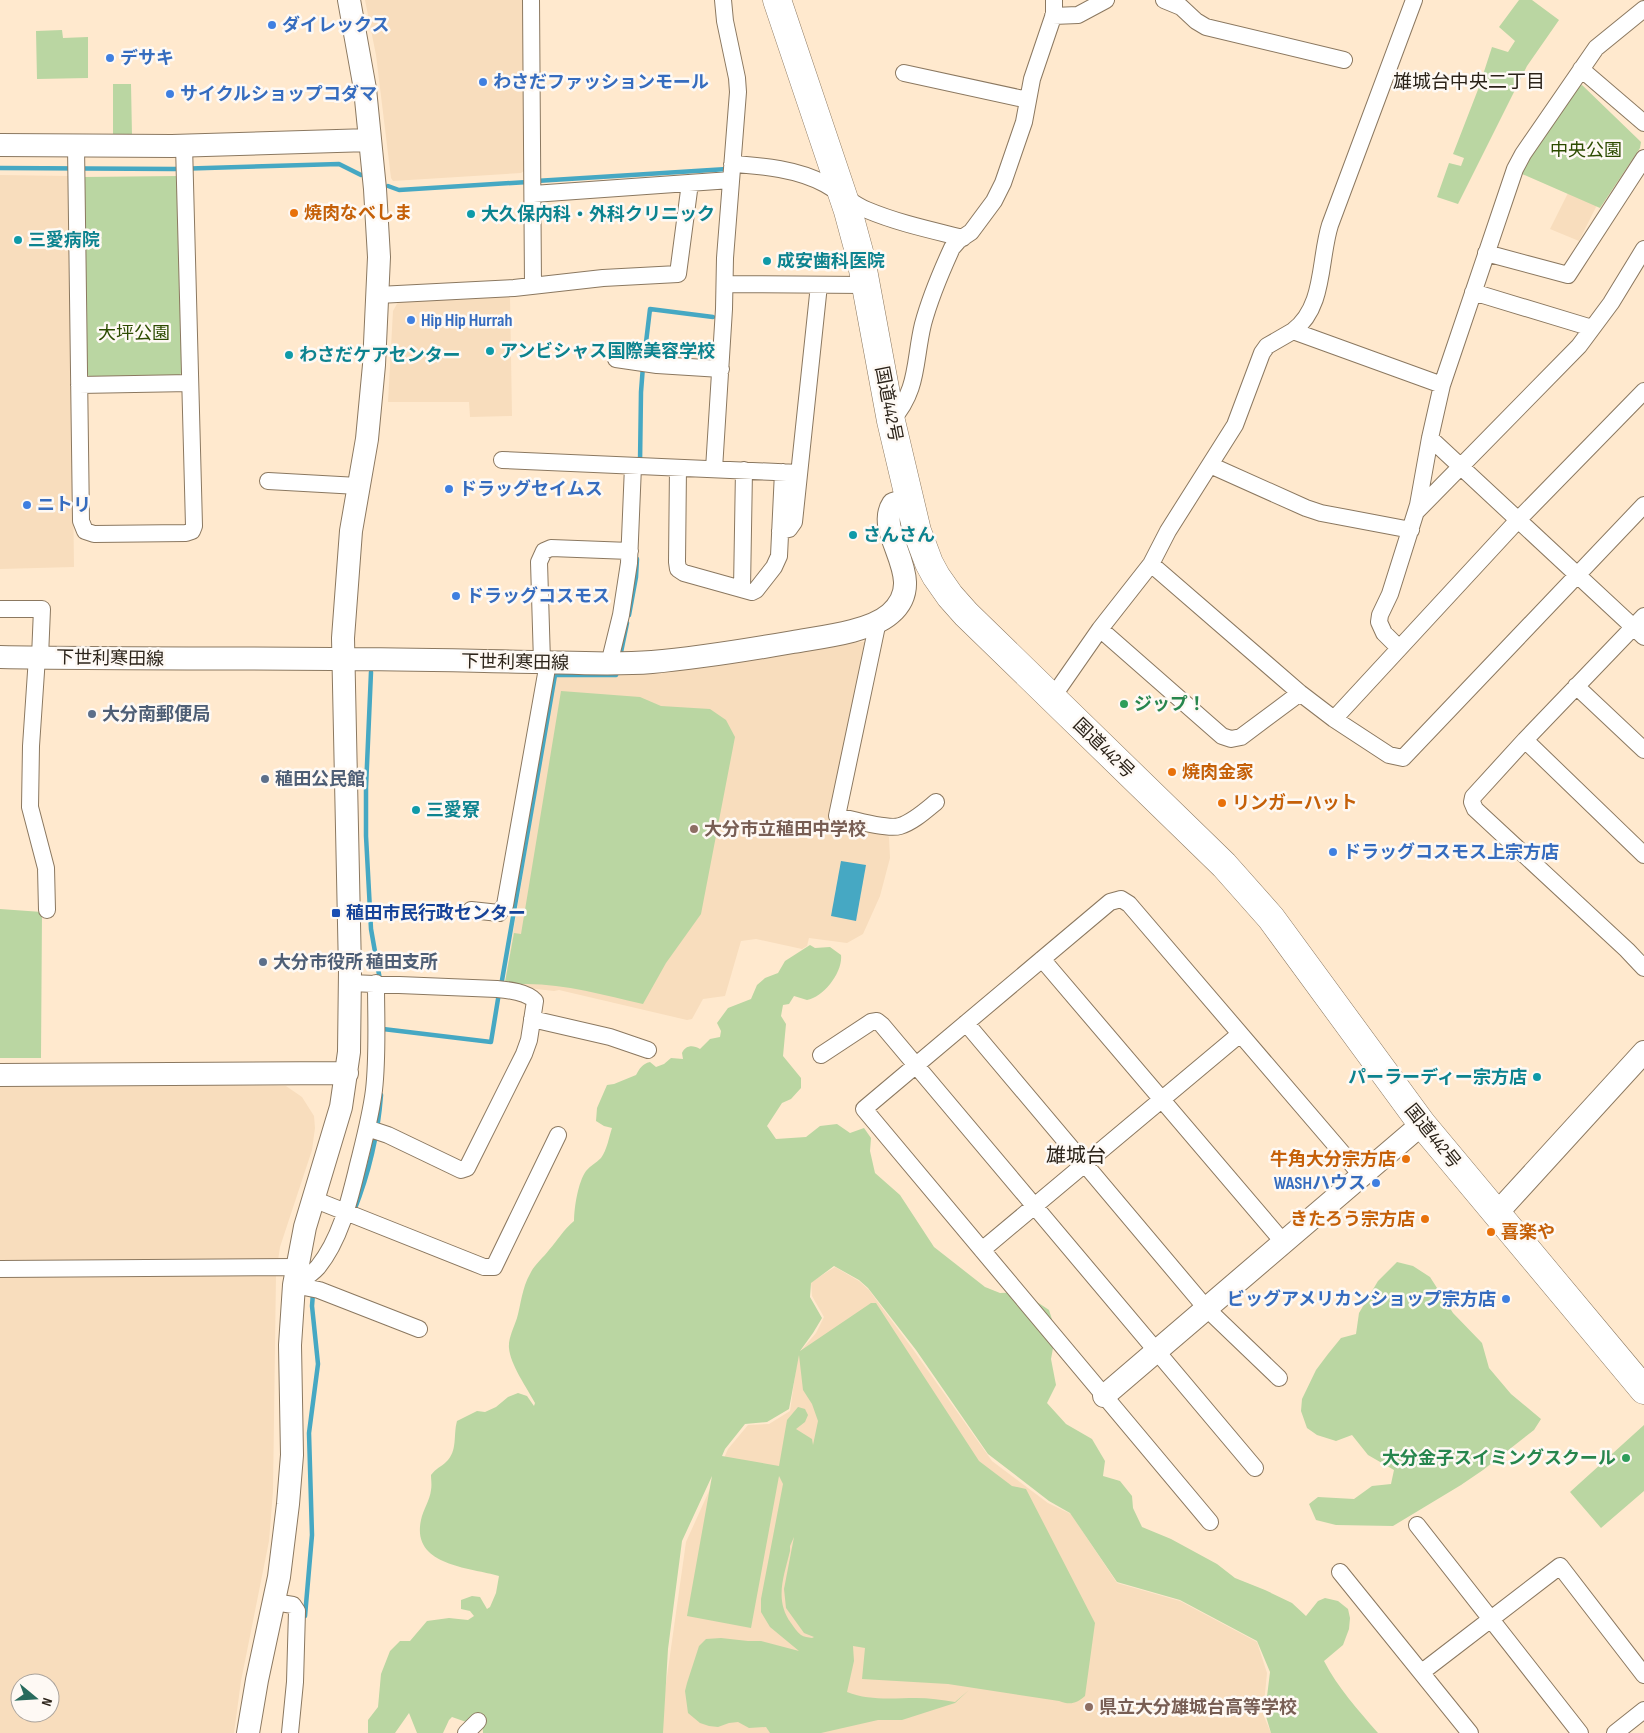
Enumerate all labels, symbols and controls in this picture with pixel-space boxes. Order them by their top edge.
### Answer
place label: ダイレックス [282,15,389,36]
marker: ダイレックス [266,19,278,31]
place label: デサキ [120,48,174,69]
marker: デサキ [104,52,116,64]
district label: 雄城台中央二丁目 [1393,71,1545,94]
place label: わさだファッションモール [493,72,709,93]
marker: わさだファッションモール [477,76,489,88]
place label: サイクルショップコダマ [180,84,377,105]
marker: サイクルショップコダマ [164,88,176,100]
park label: 中央公園 [1550,140,1622,161]
place label: 焼肉なべしま [304,203,412,224]
place label: 大久保内科・外科クリニック [481,204,715,225]
marker: 焼肉なべしま [288,207,300,219]
marker: 大久保内科・外科クリニック [465,208,477,220]
place label: 三愛病院 [28,230,100,251]
marker: 三愛病院 [12,234,24,246]
place label: 成安歯科医院 [777,251,885,272]
marker: 成安歯科医院 [761,255,773,267]
place label: Hip Hip Hurrah [421,310,512,331]
marker: Hip Hip Hurrah [405,314,417,326]
park label: 大坪公園 [98,323,170,344]
place label: アンビシャス国際美容学校 [500,341,715,362]
place label: わさだケアセンター [299,345,461,366]
marker: アンビシャス国際美容学校 [484,345,496,357]
marker: わさだケアセンター [283,349,295,361]
street label: 国道442号 [871,364,906,444]
place label: ドラッグセイムス [459,479,603,500]
marker: ドラッグセイムス [443,483,455,495]
place label: ニトリ [37,495,91,516]
marker: ニトリ [21,499,33,511]
place label: さんさん [863,525,935,546]
marker: さんさん [847,529,859,541]
place label: ドラッグコスモス [466,586,610,607]
marker: ドラッグコスモス [450,590,462,602]
street label: 下世利寒田線 [56,647,164,670]
street label: 下世利寒田線 [461,651,569,674]
place label: ジップ！ [1134,694,1206,715]
marker: ジップ！ [1118,698,1130,710]
place label: 大分南郵便局 [102,704,210,725]
marker: 大分南郵便局 [86,708,98,720]
street label: 国道442号 [1069,714,1139,783]
place label: 焼肉金家 [1182,762,1254,783]
marker: 焼肉金家 [1166,766,1178,778]
place label: 稙田公民館 [275,769,365,790]
marker: 稙田公民館 [259,773,271,785]
place label: リンガーハット [1232,793,1358,814]
marker: リンガーハット [1216,797,1228,809]
place label: 三愛寮 [426,800,480,821]
marker: 三愛寮 [410,804,422,816]
place label: 大分市立稙田中学校 [704,819,866,840]
marker: 大分市立稙田中学校 [688,823,700,835]
place label: ドラッグコスモス上宗方店 [1343,842,1559,863]
marker: ドラッグコスモス上宗方店 [1327,846,1339,858]
place label: 稙田市民行政センター [346,902,526,924]
marker: 稙田市民行政センター [330,907,342,919]
place label: 大分市役所 稙田支所 [273,952,438,973]
marker: 大分市役所 稙田支所 [257,956,269,968]
place label: パーラーディー宗方店 [1348,1067,1527,1088]
marker: パーラーディー宗方店 [1531,1071,1543,1083]
street label: 国道442号 [1400,1100,1465,1173]
district label: 雄城台 [1046,1144,1106,1168]
place label: 牛角大分宗方店 [1270,1148,1396,1170]
marker: 牛角大分宗方店 [1400,1153,1412,1165]
place label: WASHハウス [1274,1173,1366,1194]
marker: WASHハウス [1370,1177,1382,1189]
place label: きたろう宗方店 [1290,1209,1415,1230]
marker: きたろう宗方店 [1419,1213,1431,1225]
place label: 喜楽や [1501,1222,1555,1243]
marker: 喜楽や [1485,1226,1497,1238]
place label: ビッグアメリカンショップ宗方店 [1227,1289,1496,1310]
marker: ビッグアメリカンショップ宗方店 [1500,1293,1512,1305]
place label: 大分金子スイミングスクール [1382,1448,1616,1469]
marker: 大分金子スイミングスクール [1620,1452,1632,1464]
north arrow [10,1673,60,1723]
text: N [38,1696,56,1708]
place label: 県立大分雄城台高等学校 [1099,1697,1297,1718]
marker: 県立大分雄城台高等学校 [1083,1701,1095,1713]

